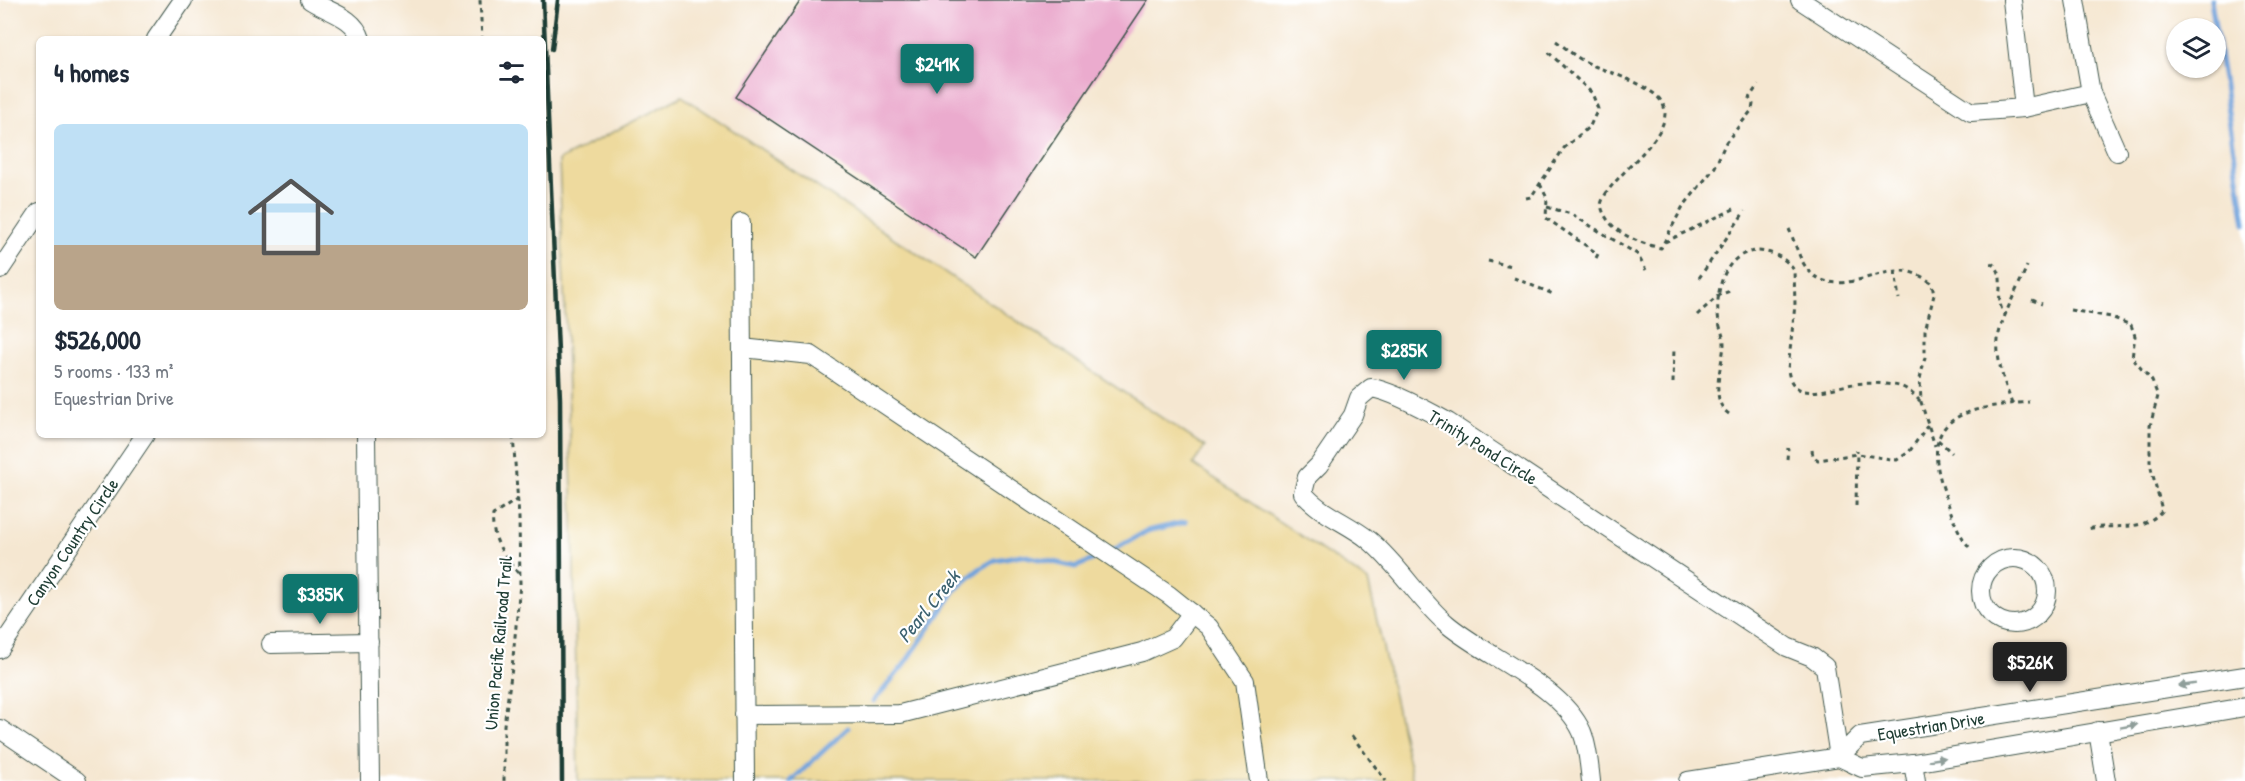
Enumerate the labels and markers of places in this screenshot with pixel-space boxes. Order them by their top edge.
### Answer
pin: $241K [895,44,979,95]
pin: $285K [1362,330,1446,381]
pin: $385K [278,574,362,625]
pin: $526K [1988,642,2072,693]

